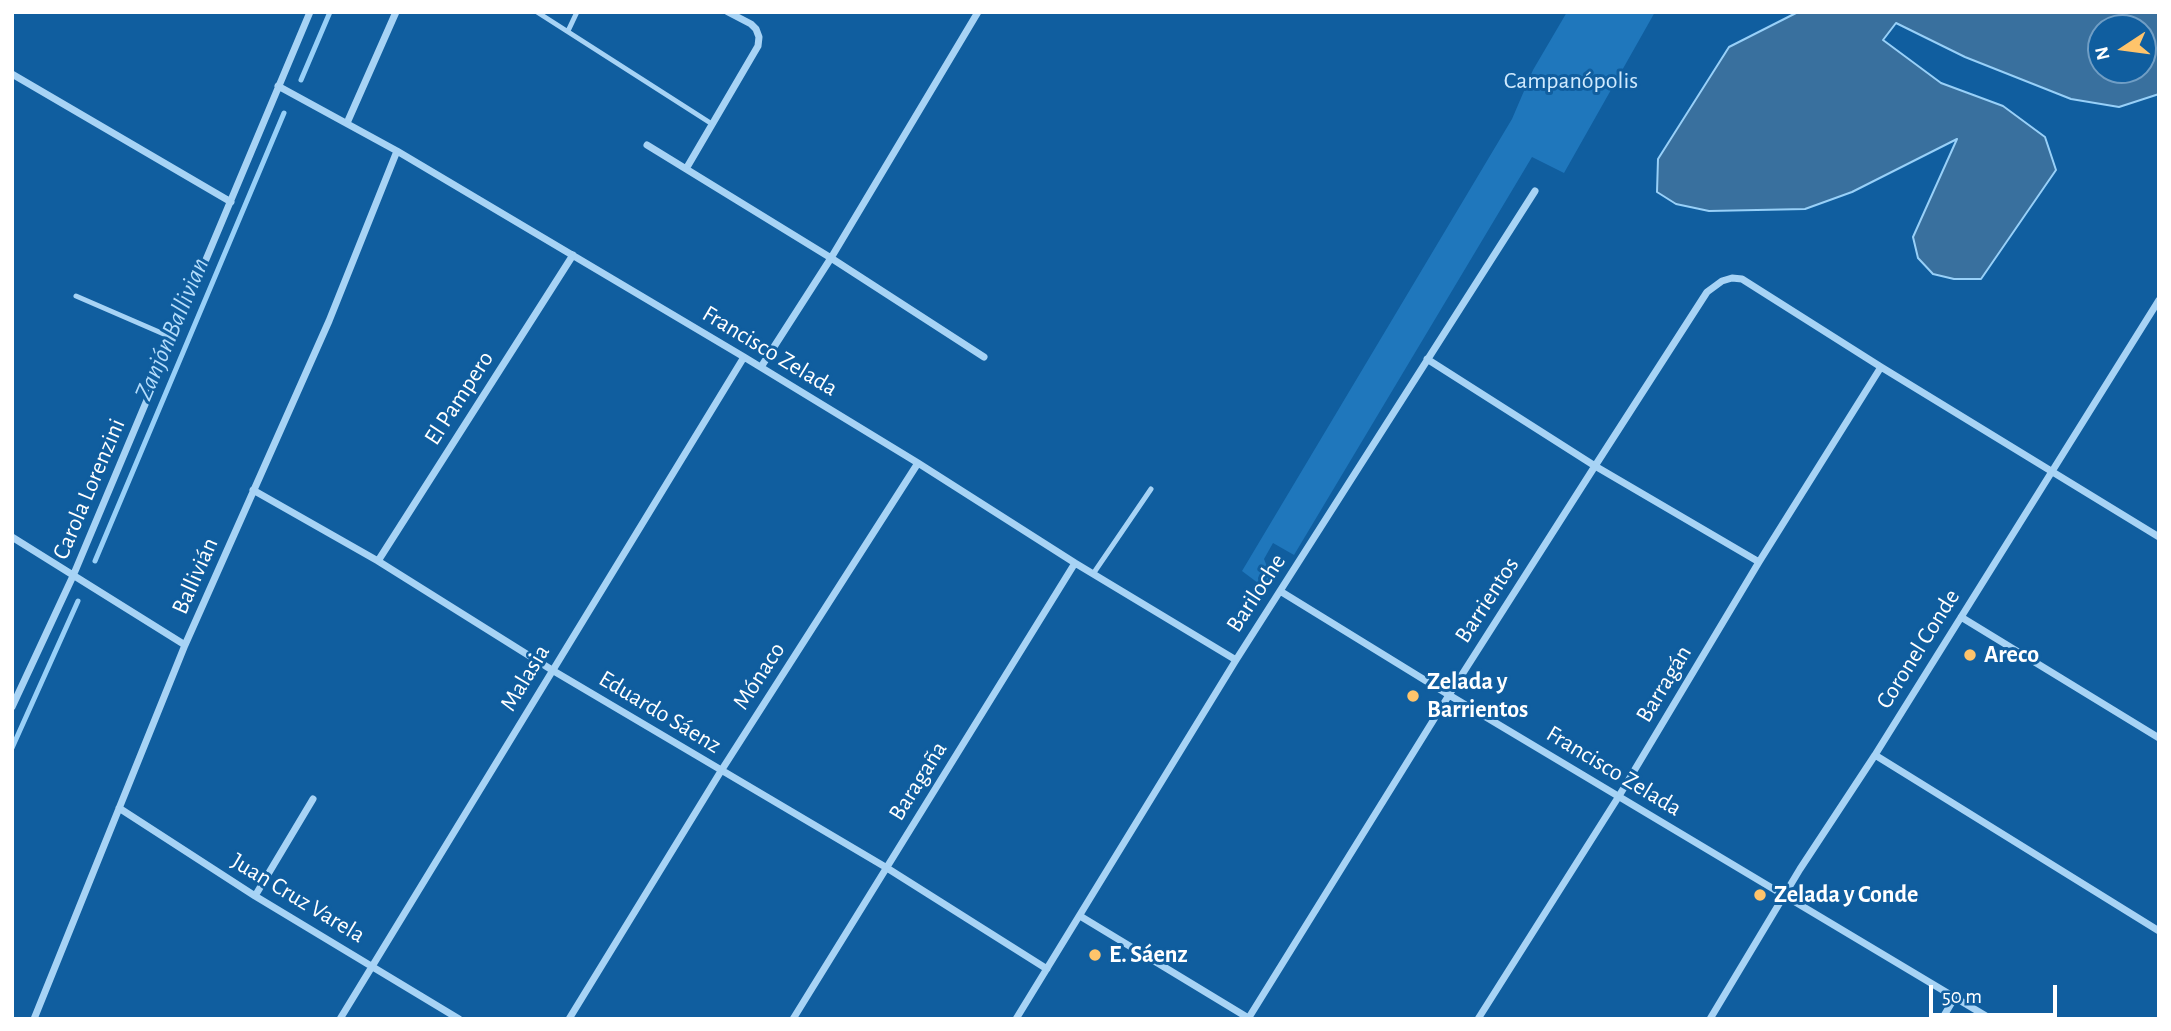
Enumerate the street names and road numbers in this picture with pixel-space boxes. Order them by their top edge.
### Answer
street label: Francisco Zelada [697,299,843,403]
street label: El Pampero [418,346,500,450]
street label: Carola Lorenzini [46,414,132,564]
street label: Ballivián [165,533,225,619]
street label: Bariloche [1220,548,1292,638]
street label: Barrientos [1449,552,1525,648]
street label: Coronel Conde [1870,584,1966,714]
street label: Mónaco [727,637,791,715]
street label: Malasia [494,639,556,717]
street label: Barragán [1630,640,1698,728]
street label: Eduardo Sáenz [594,664,726,760]
street label: Francisco Zelada [1541,719,1687,823]
street label: Baragaña [882,736,954,826]
street label: Juan Cruz Varela [226,847,370,949]

